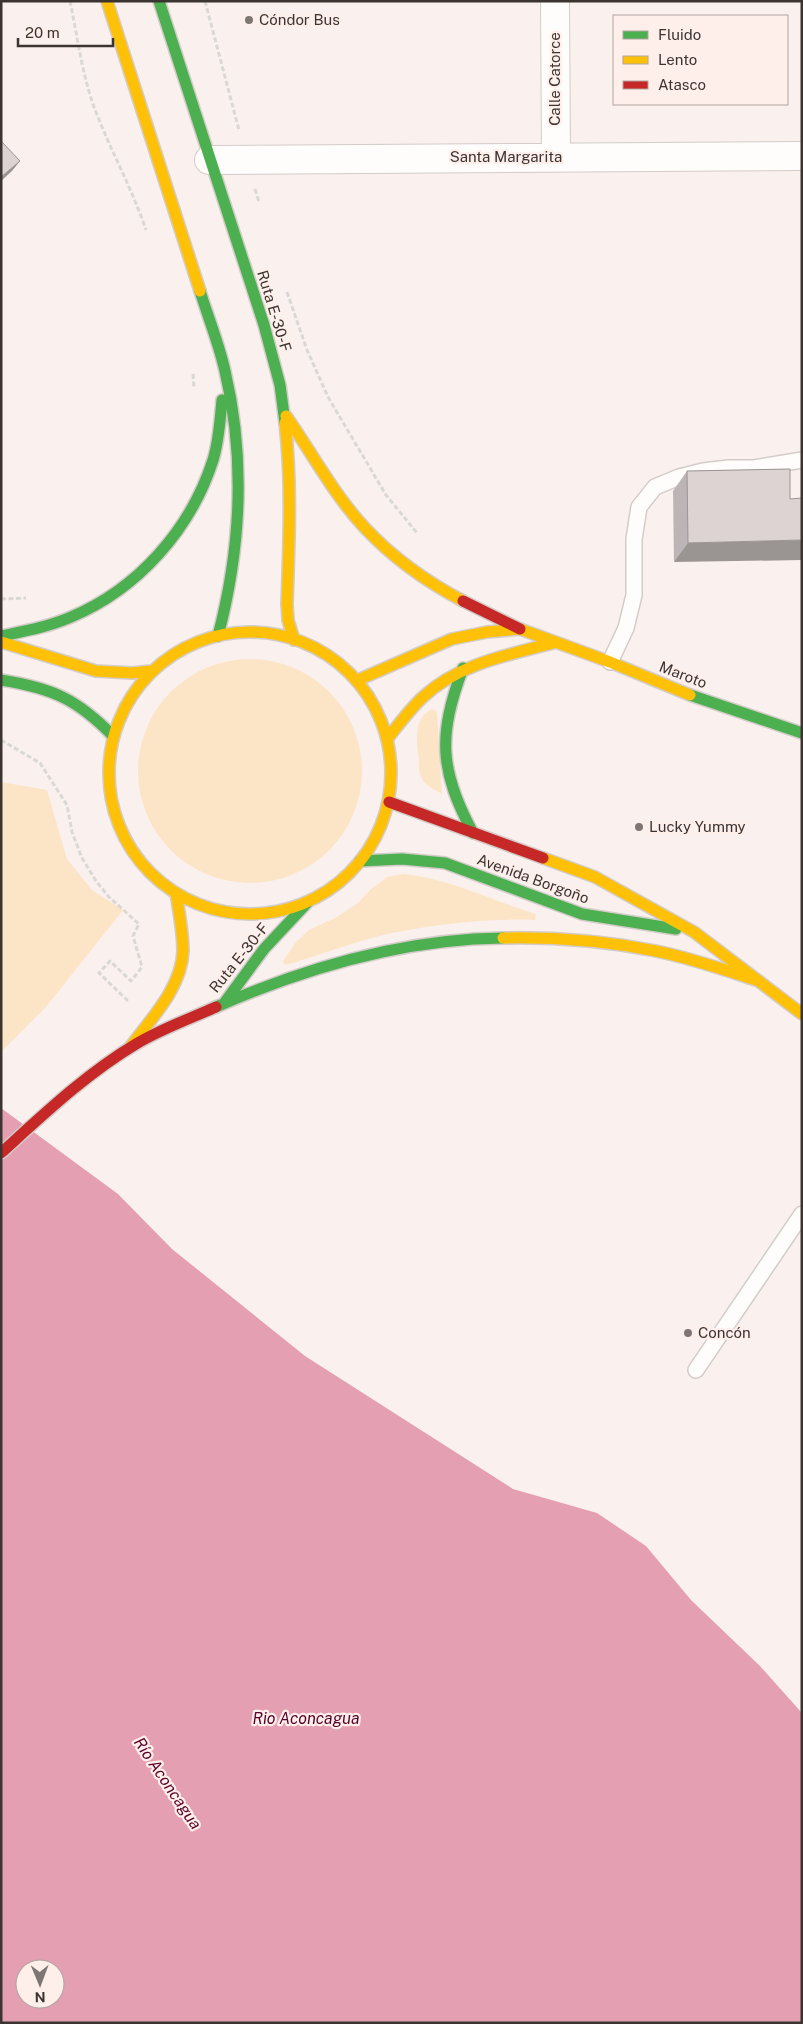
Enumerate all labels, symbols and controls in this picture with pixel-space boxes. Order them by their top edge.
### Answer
place label: Cóndor Bus [259,11,340,28]
marker: Cóndor Bus [243,14,255,26]
scale bar [18,15,112,47]
legend [613,15,788,105]
text: 20 m [25,24,60,41]
text: Fluido [658,26,701,43]
street label: Calle Catorce [546,32,563,126]
text: Lento [658,51,697,68]
text: Atasco [658,76,706,93]
street label: Santa Margarita [450,148,562,165]
street label: Ruta E-30-F [254,268,295,354]
street label: Maroto [657,658,709,691]
place label: Lucky Yummy [649,818,746,835]
marker: Lucky Yummy [633,821,645,833]
street label: Avenida Borgoño [475,850,591,907]
street label: Ruta E-30-F [206,920,272,996]
place label: Concón [698,1324,751,1341]
marker: Concón [682,1327,694,1339]
water label: Rio Aconcagua [253,1709,359,1728]
water label: Río Aconcagua [130,1734,205,1833]
north arrow [15,1959,65,2009]
text: N [35,1989,46,2005]

